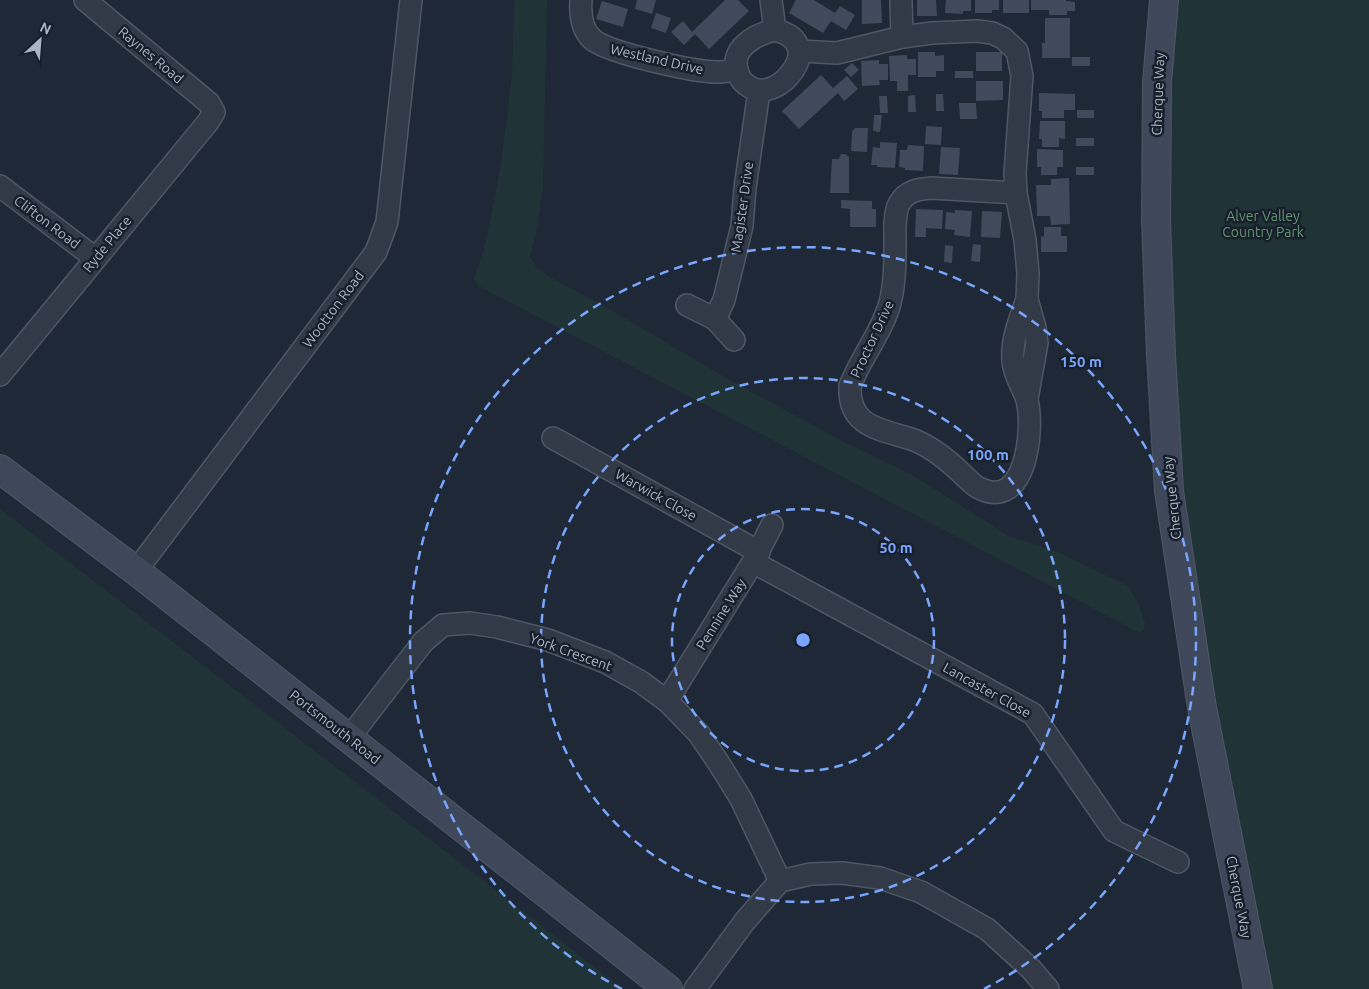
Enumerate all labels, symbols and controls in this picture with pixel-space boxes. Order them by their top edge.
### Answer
north arrow [15,15,65,65]
text: N [37,19,54,38]
street label: Raynes Road [115,23,187,87]
street label: Westland Drive [609,40,705,78]
street label: Cherque Way [1149,52,1167,136]
street label: Magister Drive [728,160,756,254]
street label: Clifton Road [11,192,83,252]
park label: Alver Valley Country Park [1222,208,1304,240]
street label: Ryde Place [79,213,135,275]
street label: Wootton Road [299,268,367,350]
street label: Proctor Drive [847,298,897,380]
text: 150 m [1060,353,1102,370]
text: 100 m [967,446,1009,463]
street label: Cherque Way [1160,455,1184,540]
street label: Warwick Close [612,466,700,524]
text: 50 m [879,539,913,556]
street label: Pennine Way [693,575,749,652]
street label: York Crescent [528,630,615,675]
centre of rings [794,631,812,649]
street label: Lancaster Close [940,659,1034,721]
street label: Portsmouth Road [287,687,383,767]
street label: Cherque Way [1223,855,1255,940]

